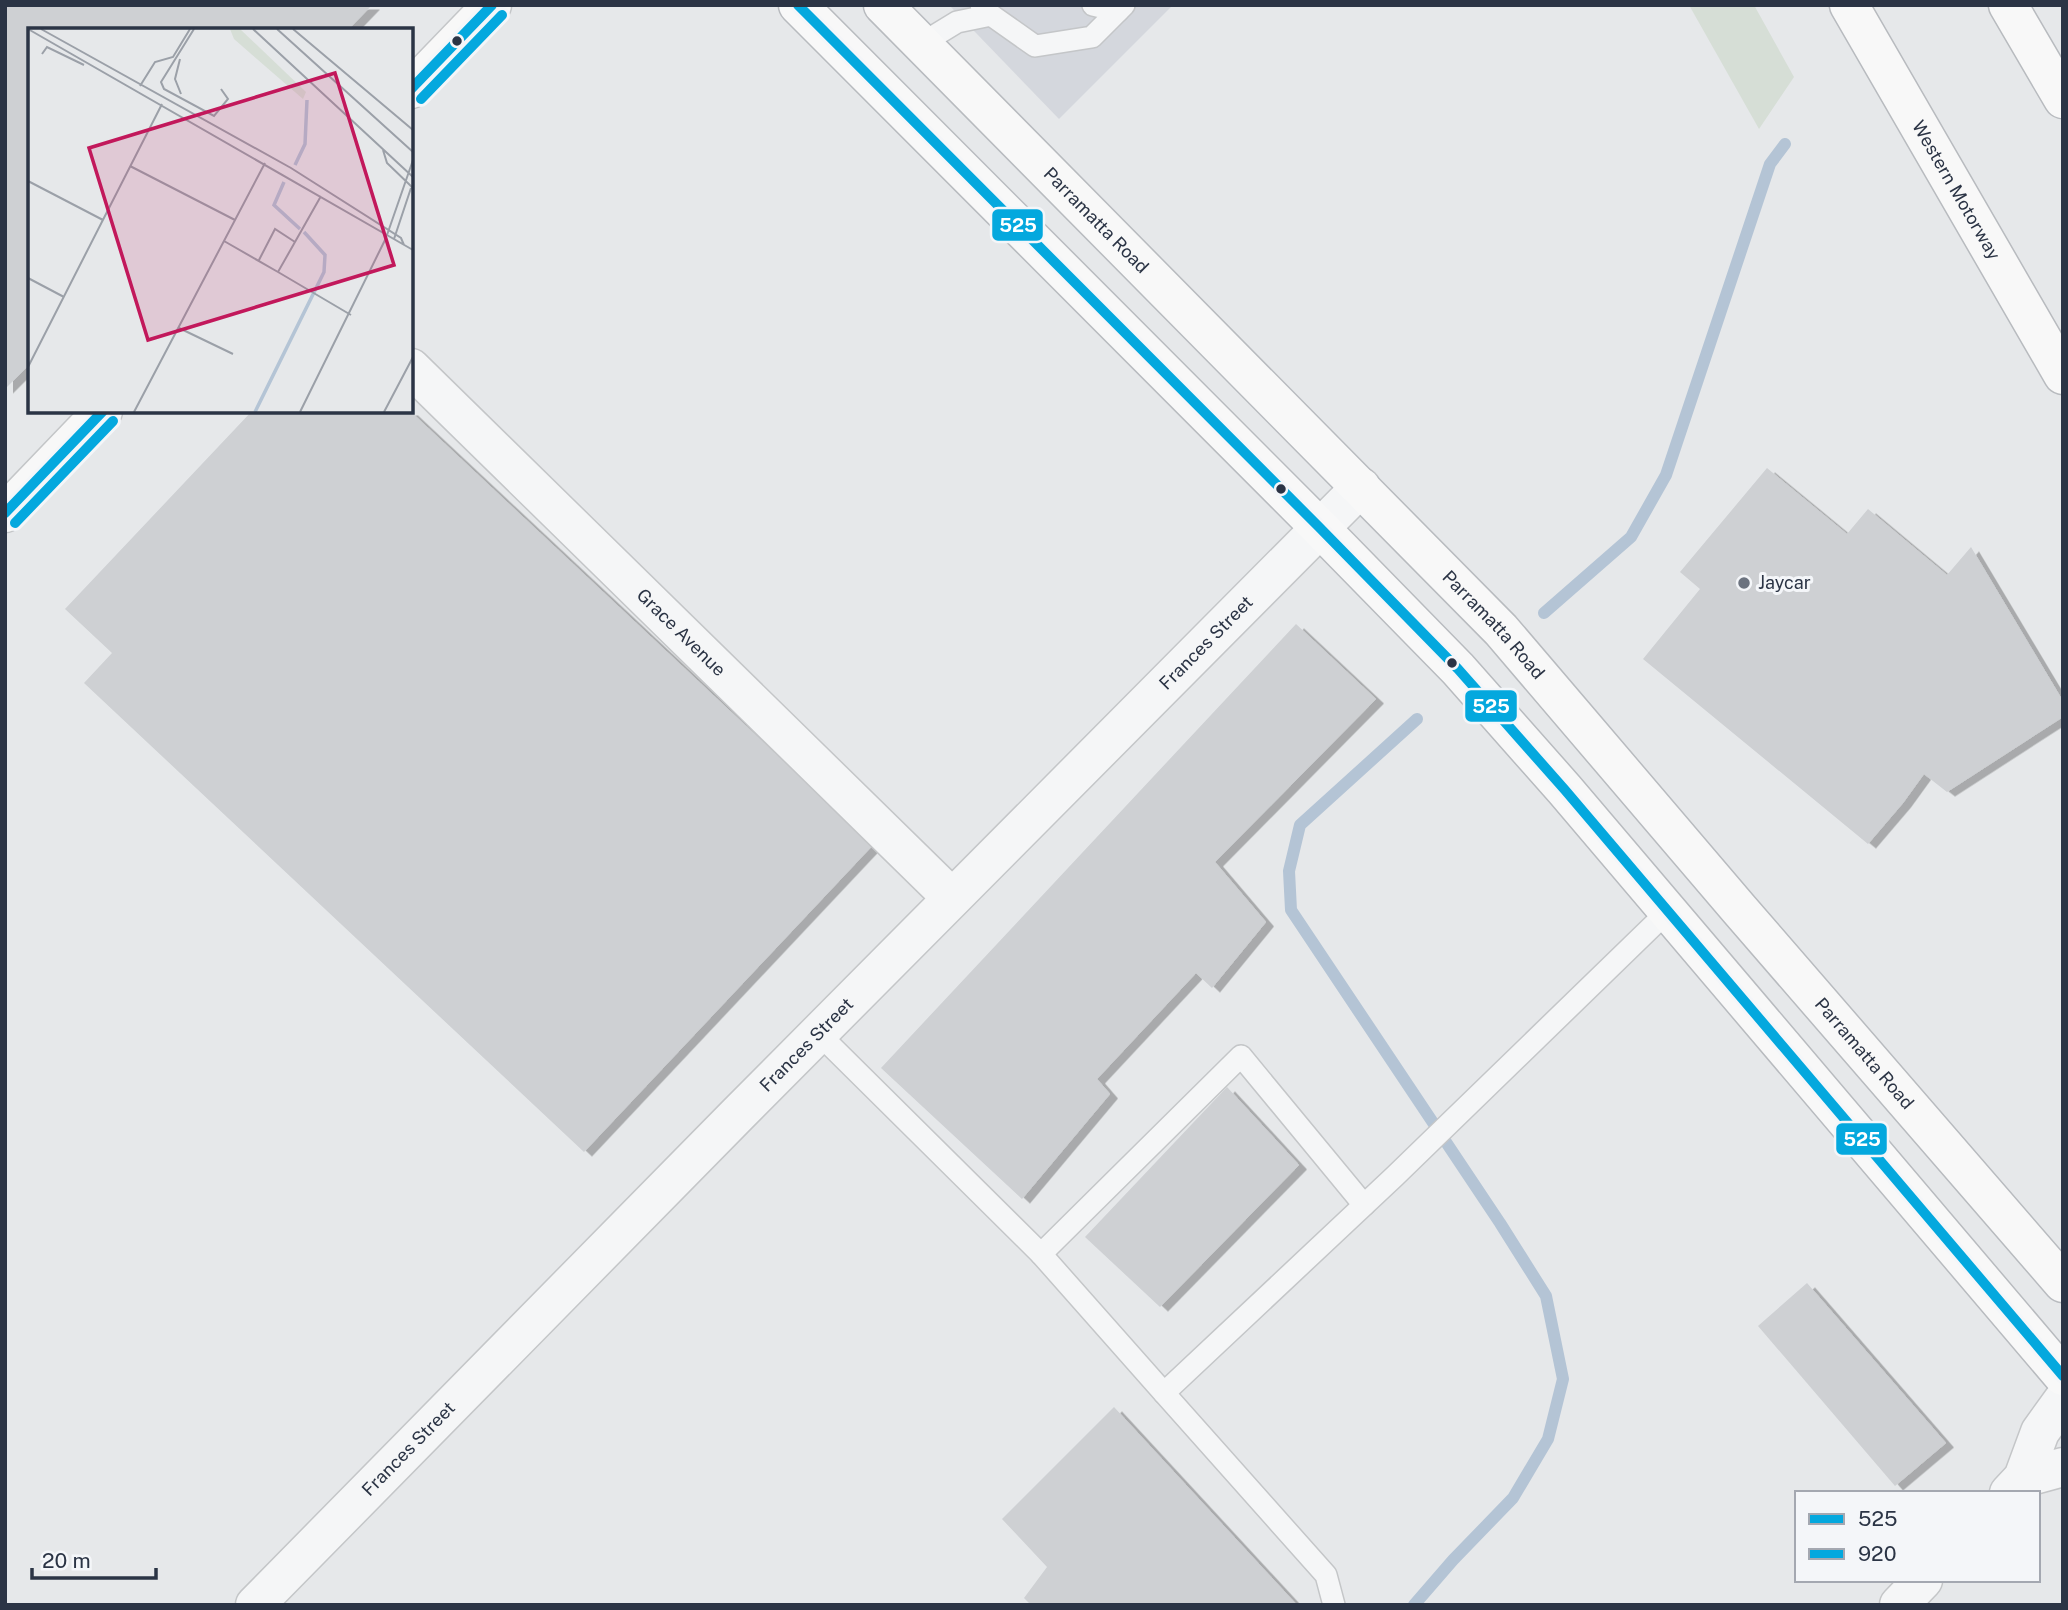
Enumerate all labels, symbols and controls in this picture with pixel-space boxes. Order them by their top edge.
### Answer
inset map [28,28,413,413]
unlabelled marker [450,34,464,48]
street label: Western Motorway [1908,117,2005,264]
street label: Parramatta Road [1040,163,1153,277]
line badge: 525 [991,208,1044,242]
text: 525 [999,214,1037,236]
unlabelled marker [1274,482,1288,496]
street label: Parramatta Road [1438,566,1549,683]
place label: Jaycar [1758,572,1811,593]
marker: Jaycar [1736,575,1752,591]
street label: Grace Avenue [633,584,730,680]
street label: Frances Street [1155,591,1257,694]
unlabelled marker [1445,656,1459,670]
line badge: 525 [1464,689,1518,723]
text: 525 [1472,695,1510,717]
street label: Frances Street [755,993,857,1096]
street label: Parramatta Road [1811,993,1918,1113]
line badge: 525 [1835,1122,1888,1156]
text: 525 [1843,1128,1881,1150]
street label: Frances Street [357,1397,459,1500]
legend [1795,1491,2040,1582]
text: 525 [1858,1506,1897,1531]
scale bar [32,1536,156,1580]
text: 920 [1858,1541,1896,1566]
text: 20 m [42,1548,91,1573]

